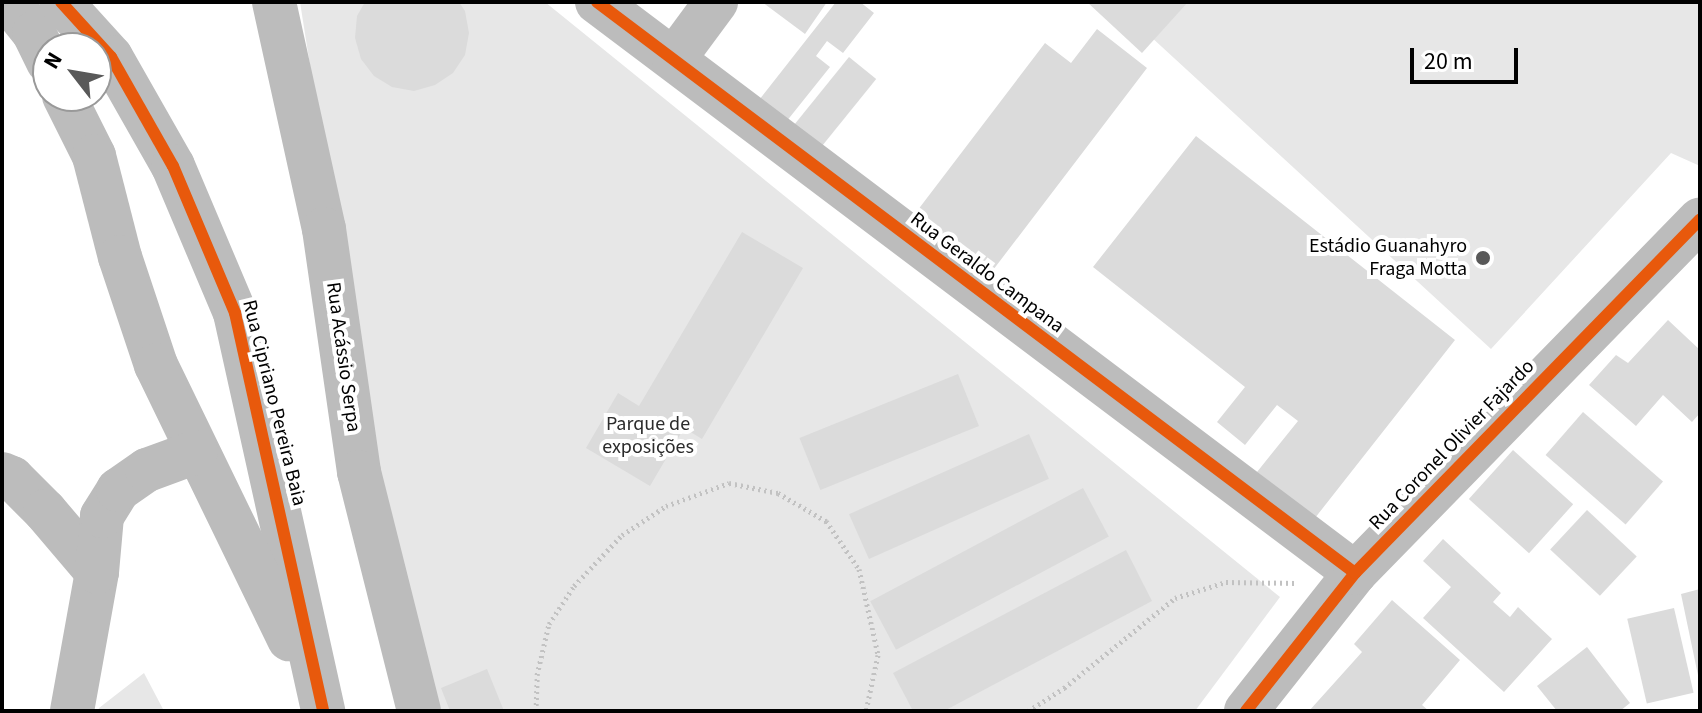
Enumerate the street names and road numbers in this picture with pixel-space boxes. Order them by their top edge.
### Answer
street label: Rua Geraldo Campana [905,207,1069,339]
street label: Rua Acássio Serpa [321,280,365,434]
street label: Rua Cipriano Pereira Baia [237,298,311,508]
street label: Rua Coronel Olivier Fajardo [1364,355,1540,535]

